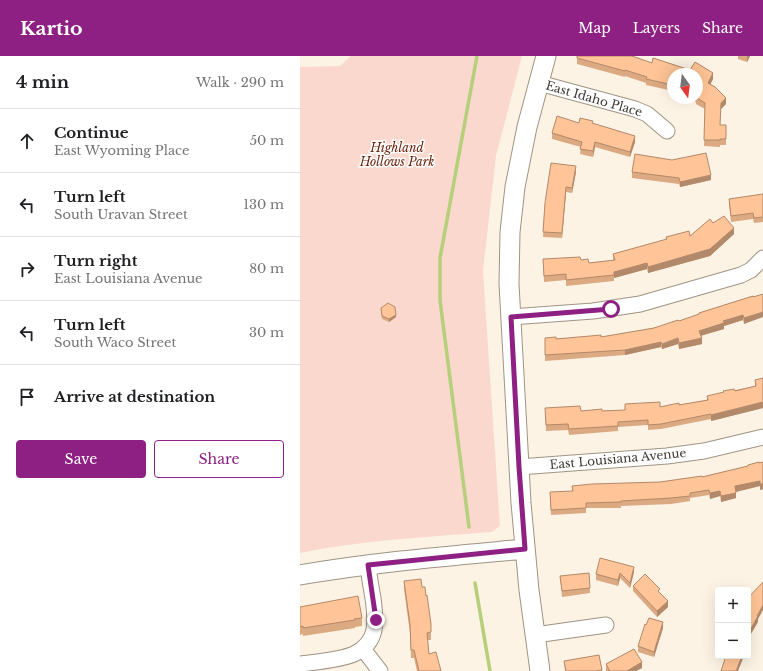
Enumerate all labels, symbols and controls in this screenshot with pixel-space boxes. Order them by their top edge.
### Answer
text: Kartio [20,17,83,40]
text: Map [578,19,611,37]
text: Layers [633,19,680,37]
text: Share [702,19,743,37]
north arrow [667,68,703,104]
text: 4 min [16,72,69,93]
text: Walk · 290 m [196,74,284,91]
street label: East Idaho Place [544,78,644,120]
text: Continue [54,123,129,142]
icon: ahead [16,130,38,152]
text: 50 m [250,132,284,149]
park label: Highland Hollows Park [359,140,434,169]
text: East Wyoming Place [54,142,190,159]
text: Turn left [54,187,125,206]
icon: left [16,194,38,216]
text: 130 m [243,196,284,213]
text: South Uravan Street [54,206,188,223]
text: Turn right [54,251,137,270]
icon: right [16,258,38,280]
text: 80 m [249,260,284,277]
text: East Louisiana Avenue [54,270,203,287]
route start [602,300,620,318]
text: Turn left [54,315,125,334]
icon: left [16,322,38,344]
text: 30 m [249,324,284,341]
text: South Waco Street [54,334,176,351]
icon: arrive [16,386,38,408]
text: Arrive at destination [54,387,215,406]
button: Save [16,440,146,478]
button: Share [154,440,284,478]
street label: East Louisiana Avenue [549,445,687,472]
map controls [715,587,751,659]
button: + [715,587,751,623]
route end [367,611,385,629]
button: − [715,623,751,659]

